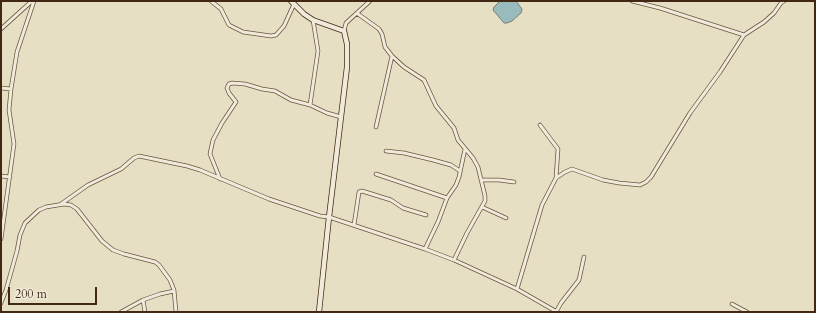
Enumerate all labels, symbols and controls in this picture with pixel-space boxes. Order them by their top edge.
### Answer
scale bar [10,279,99,305]
text: 200 m [15,286,47,302]

